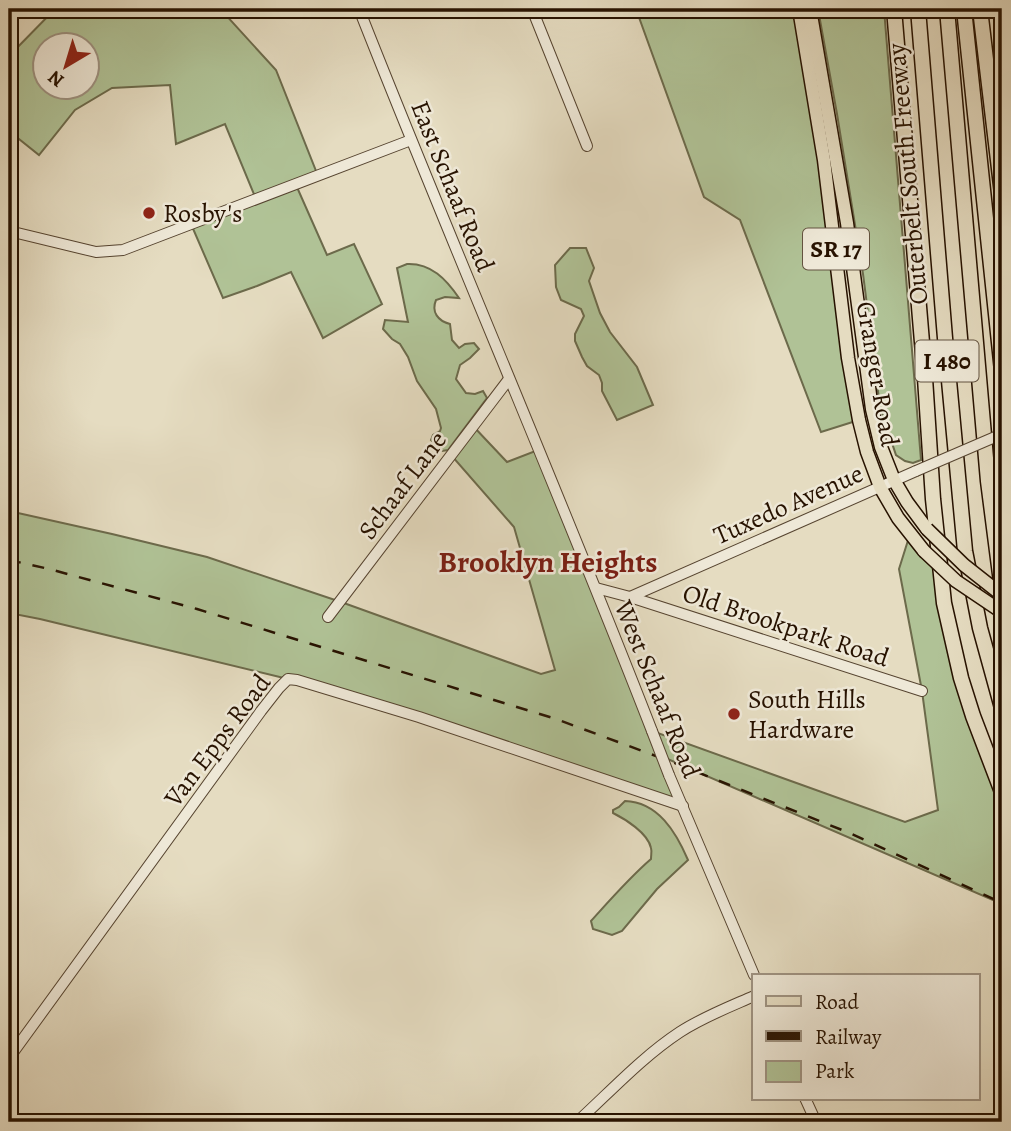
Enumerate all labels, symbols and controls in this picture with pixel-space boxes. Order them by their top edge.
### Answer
north arrow [32,32,102,102]
street label: Outerbelt South Freeway [879,42,936,306]
text: N [43,64,70,93]
street label: East Schaaf Road [402,96,503,277]
place label: Rosby's [163,196,242,231]
marker: Rosby's [141,205,157,221]
road number: SR 17 [803,228,869,270]
street label: Granger Road [848,299,907,449]
road number: I 480 [916,340,978,382]
street label: Schaaf Lane [350,424,455,547]
street label: Tuxedo Avenue [708,456,869,553]
district label: Brooklyn Heights [438,542,658,582]
street label: Old Brookpark Road [678,576,894,675]
street label: West Schaaf Road [606,594,709,783]
street label: Van Epps Road [155,667,279,815]
place label: South Hills Hardware [748,682,866,747]
marker: South Hills Hardware [726,706,742,722]
legend [752,974,979,1100]
text: Road [815,988,859,1016]
text: Railway [815,1023,882,1051]
text: Park [815,1057,855,1085]

